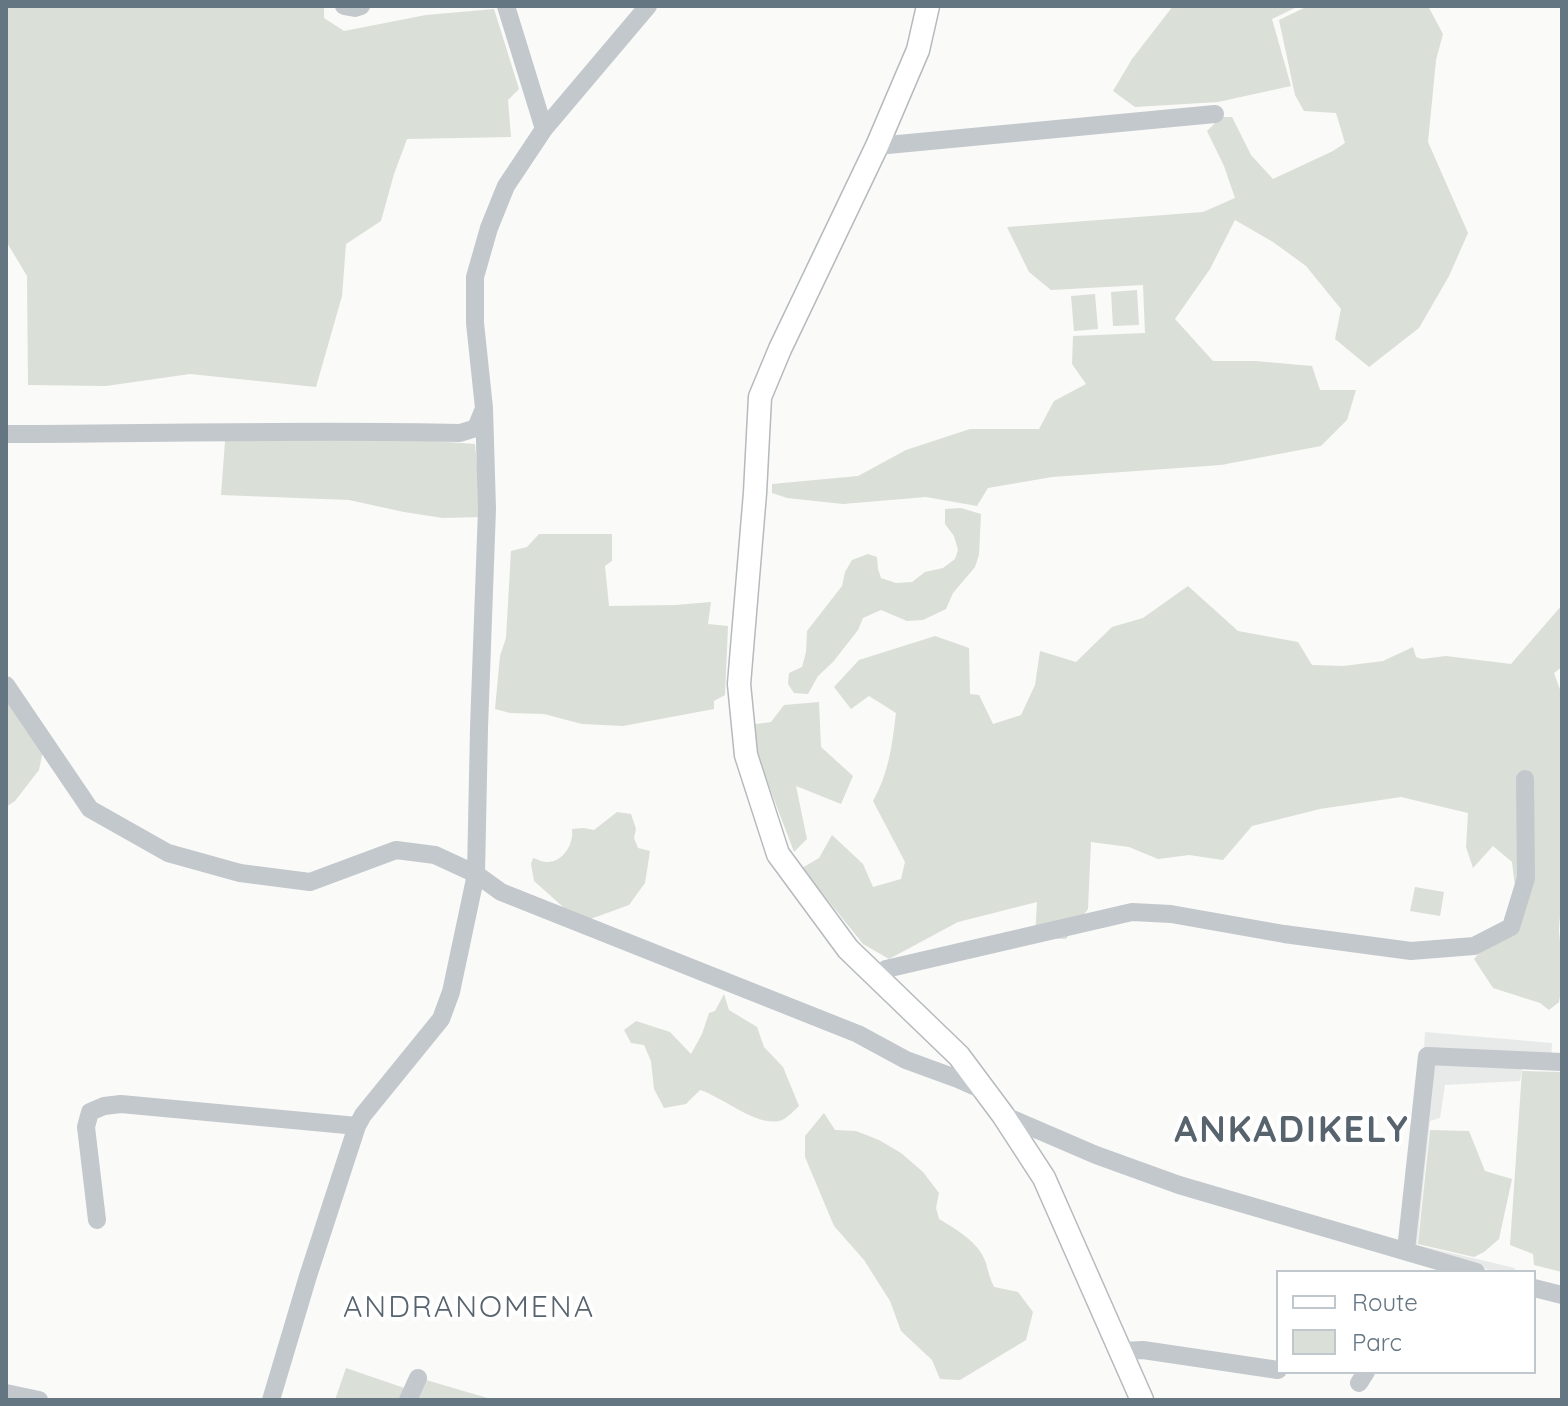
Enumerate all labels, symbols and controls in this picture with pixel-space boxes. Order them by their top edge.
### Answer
district label: ANKADIKELY [1174,1109,1410,1153]
legend [1276,1270,1536,1374]
text: Route [1352,1287,1418,1317]
district label: ANDRANOMENA [343,1290,595,1326]
text: Parc [1352,1327,1402,1357]

